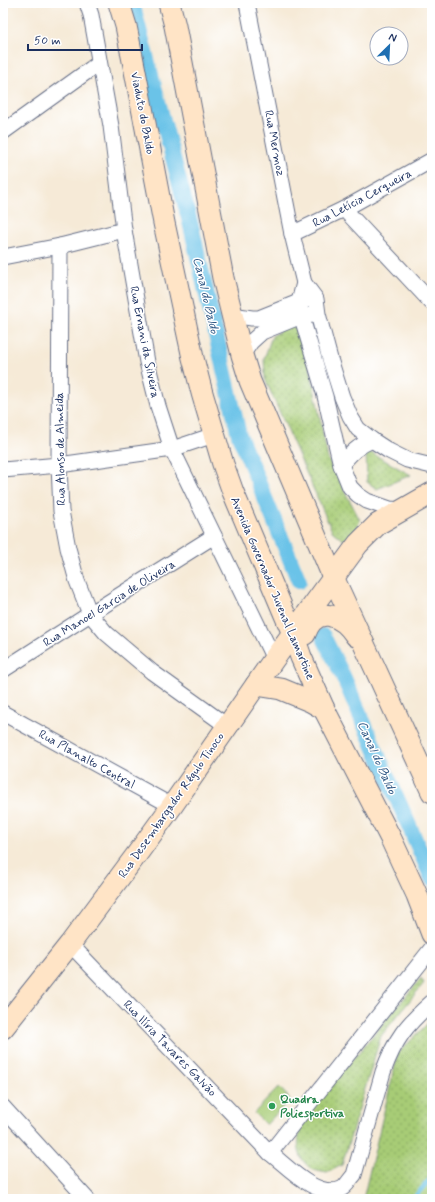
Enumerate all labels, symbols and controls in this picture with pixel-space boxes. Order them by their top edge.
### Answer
scale bar [28,26,142,52]
north arrow [369,26,409,66]
text: N [386,30,399,46]
text: 50 m [34,33,61,49]
street label: Viaduto do Baldo [126,71,158,156]
street label: Rua Mermoz [260,109,288,178]
street label: Rua Letícia Cerqueira [310,166,415,232]
water label: Canal do Baldo [188,255,223,336]
street label: Rua Ernani da Silveira [125,285,163,400]
street label: Rua Alonso de Almeida [52,392,70,506]
street label: Avenida Governador Juvenal Lamartine [226,494,318,683]
street label: Rua Manoel Garcia de Oliveira [40,557,179,651]
water label: Canal do Baldo [353,718,401,797]
street label: Rua Planalto Central [35,727,138,793]
street label: Rua Desembargador Régulo Tinoco [115,730,228,882]
street label: Rua Ilíria Tavares Galvão [119,997,220,1100]
place label: Quadra Poliesportiva [280,1092,344,1122]
marker: Quadra Poliesportiva [267,1101,277,1111]

